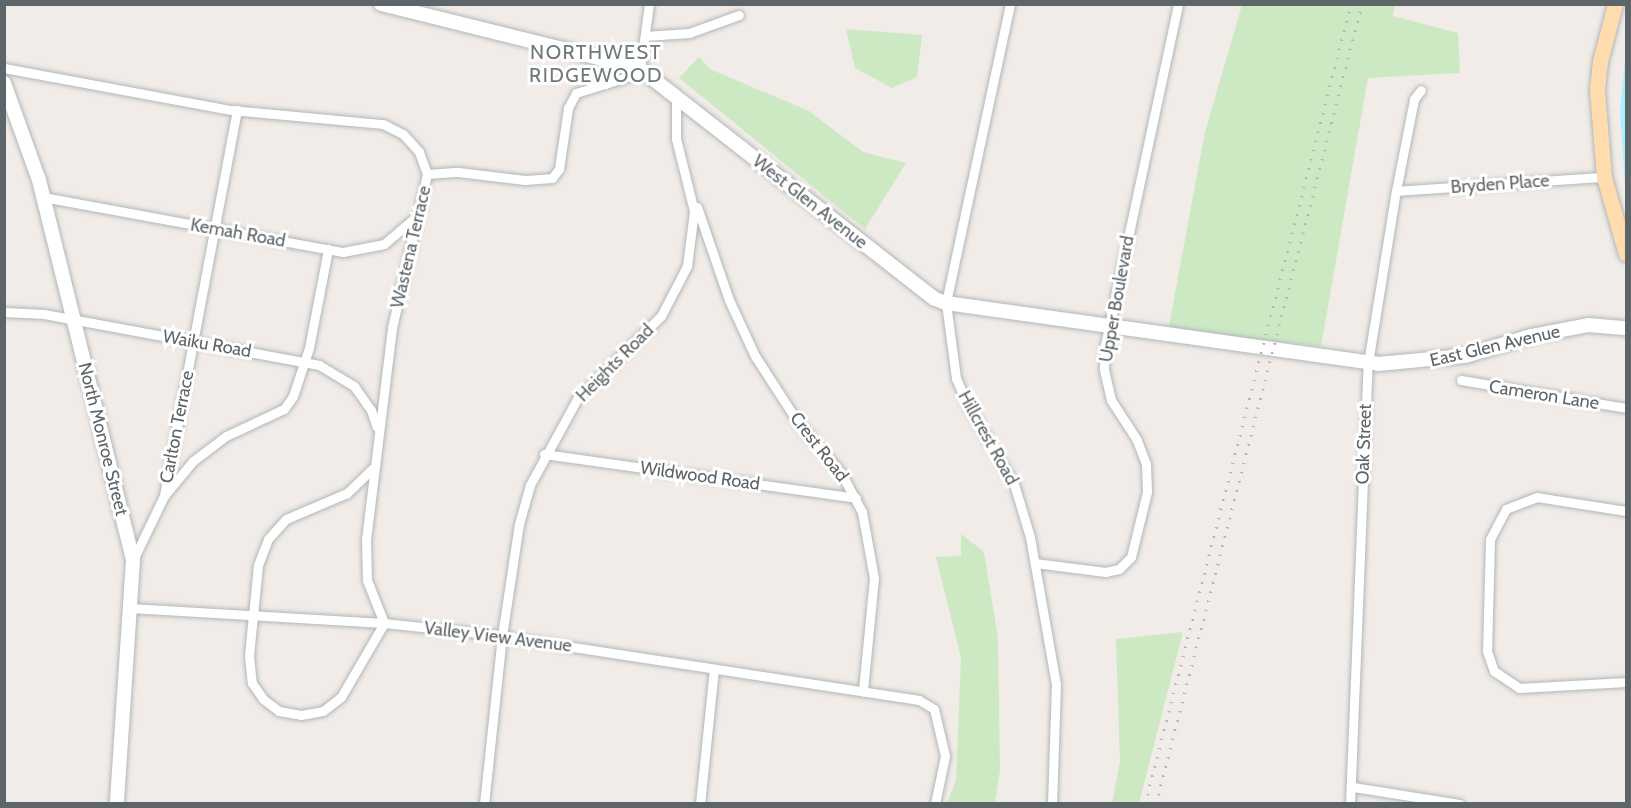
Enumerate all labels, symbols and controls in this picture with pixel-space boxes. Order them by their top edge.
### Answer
district label: NORTHWEST RIDGEWOOD [529,40,663,87]
street label: West Glen Avenue [748,150,872,254]
street label: Bryden Place [1450,170,1550,198]
street label: Wastena Terrace [386,184,436,310]
street label: Kemah Road [189,214,287,252]
street label: Upper Boulevard [1095,234,1139,364]
street label: Heights Road [572,320,658,406]
street label: East Glen Avenue [1428,321,1562,371]
street label: Waiku Road [161,326,253,362]
street label: North Monroe Street [74,360,132,518]
street label: Carlton Terrace [156,369,198,485]
street label: Cameron Lane [1487,376,1601,414]
street label: Hillcrest Road [953,387,1023,489]
street label: Oak Street [1352,403,1376,485]
street label: Crest Road [785,408,853,486]
street label: Wildwood Road [639,457,761,495]
street label: Valley View Avenue [423,617,573,657]

